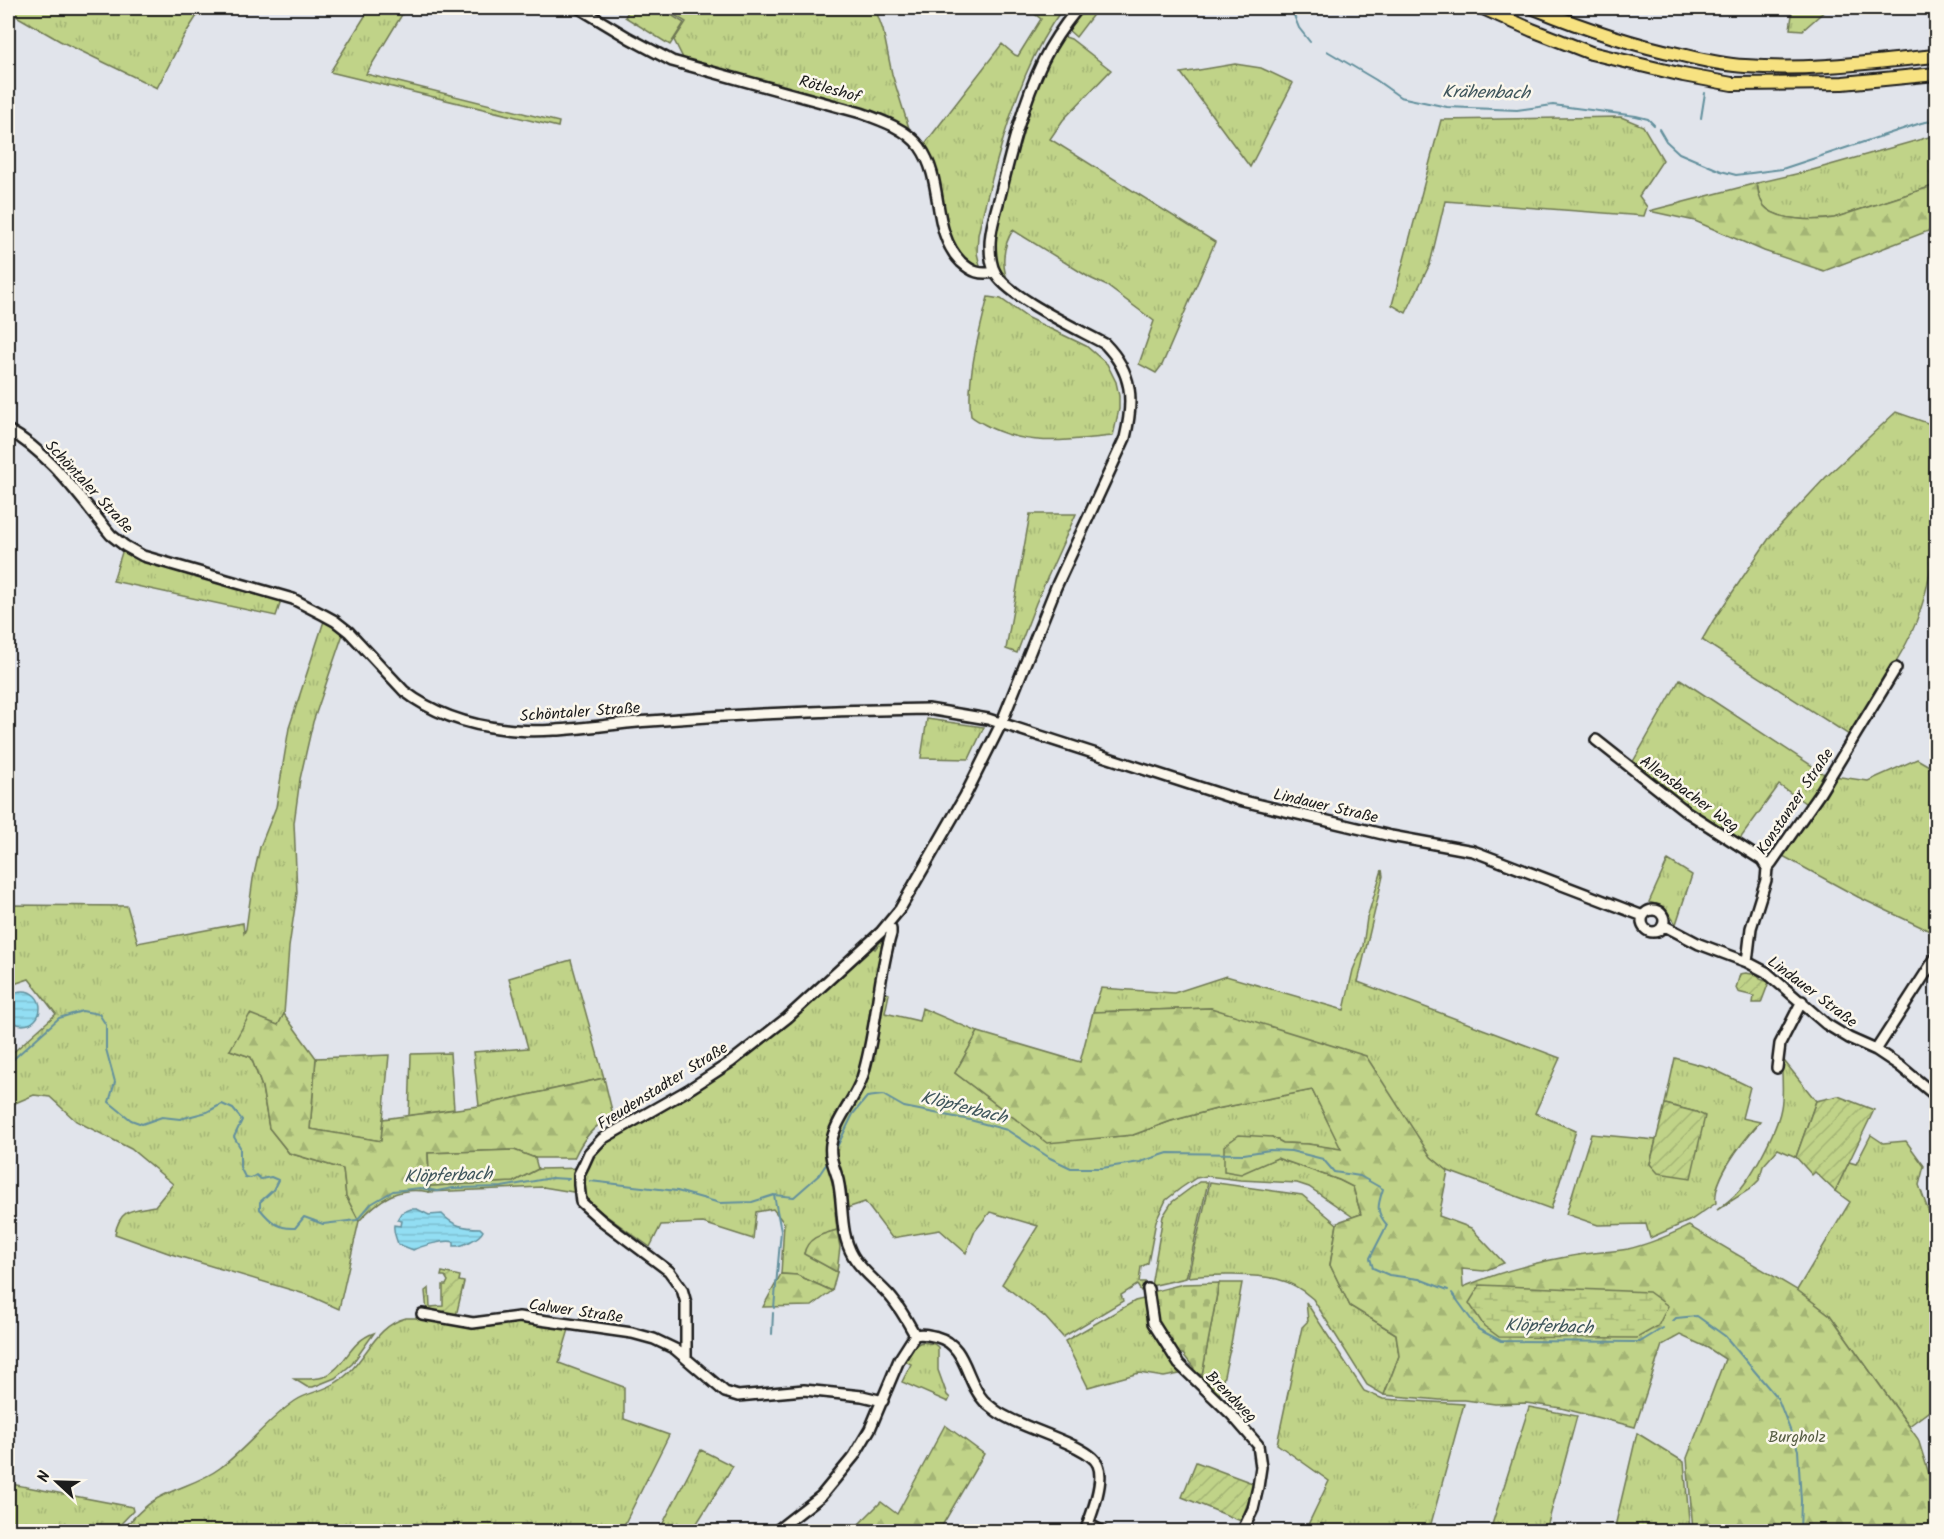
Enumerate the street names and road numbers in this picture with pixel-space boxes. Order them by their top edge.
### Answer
street label: Rötleshof [796,69,865,111]
street label: Schöntaler Straße [39,434,139,540]
street label: Schöntaler Straße [519,696,641,729]
street label: Konstanzer Straße [1750,743,1840,860]
street label: Allensbacher Weg [1634,749,1744,839]
street label: Lindauer Straße [1271,782,1381,831]
street label: Lindauer Straße [1762,950,1862,1034]
street label: Freudenstadter Straße [593,1036,733,1137]
street label: Calwer Straße [527,1293,624,1330]
street label: Brendweg [1199,1365,1263,1429]

